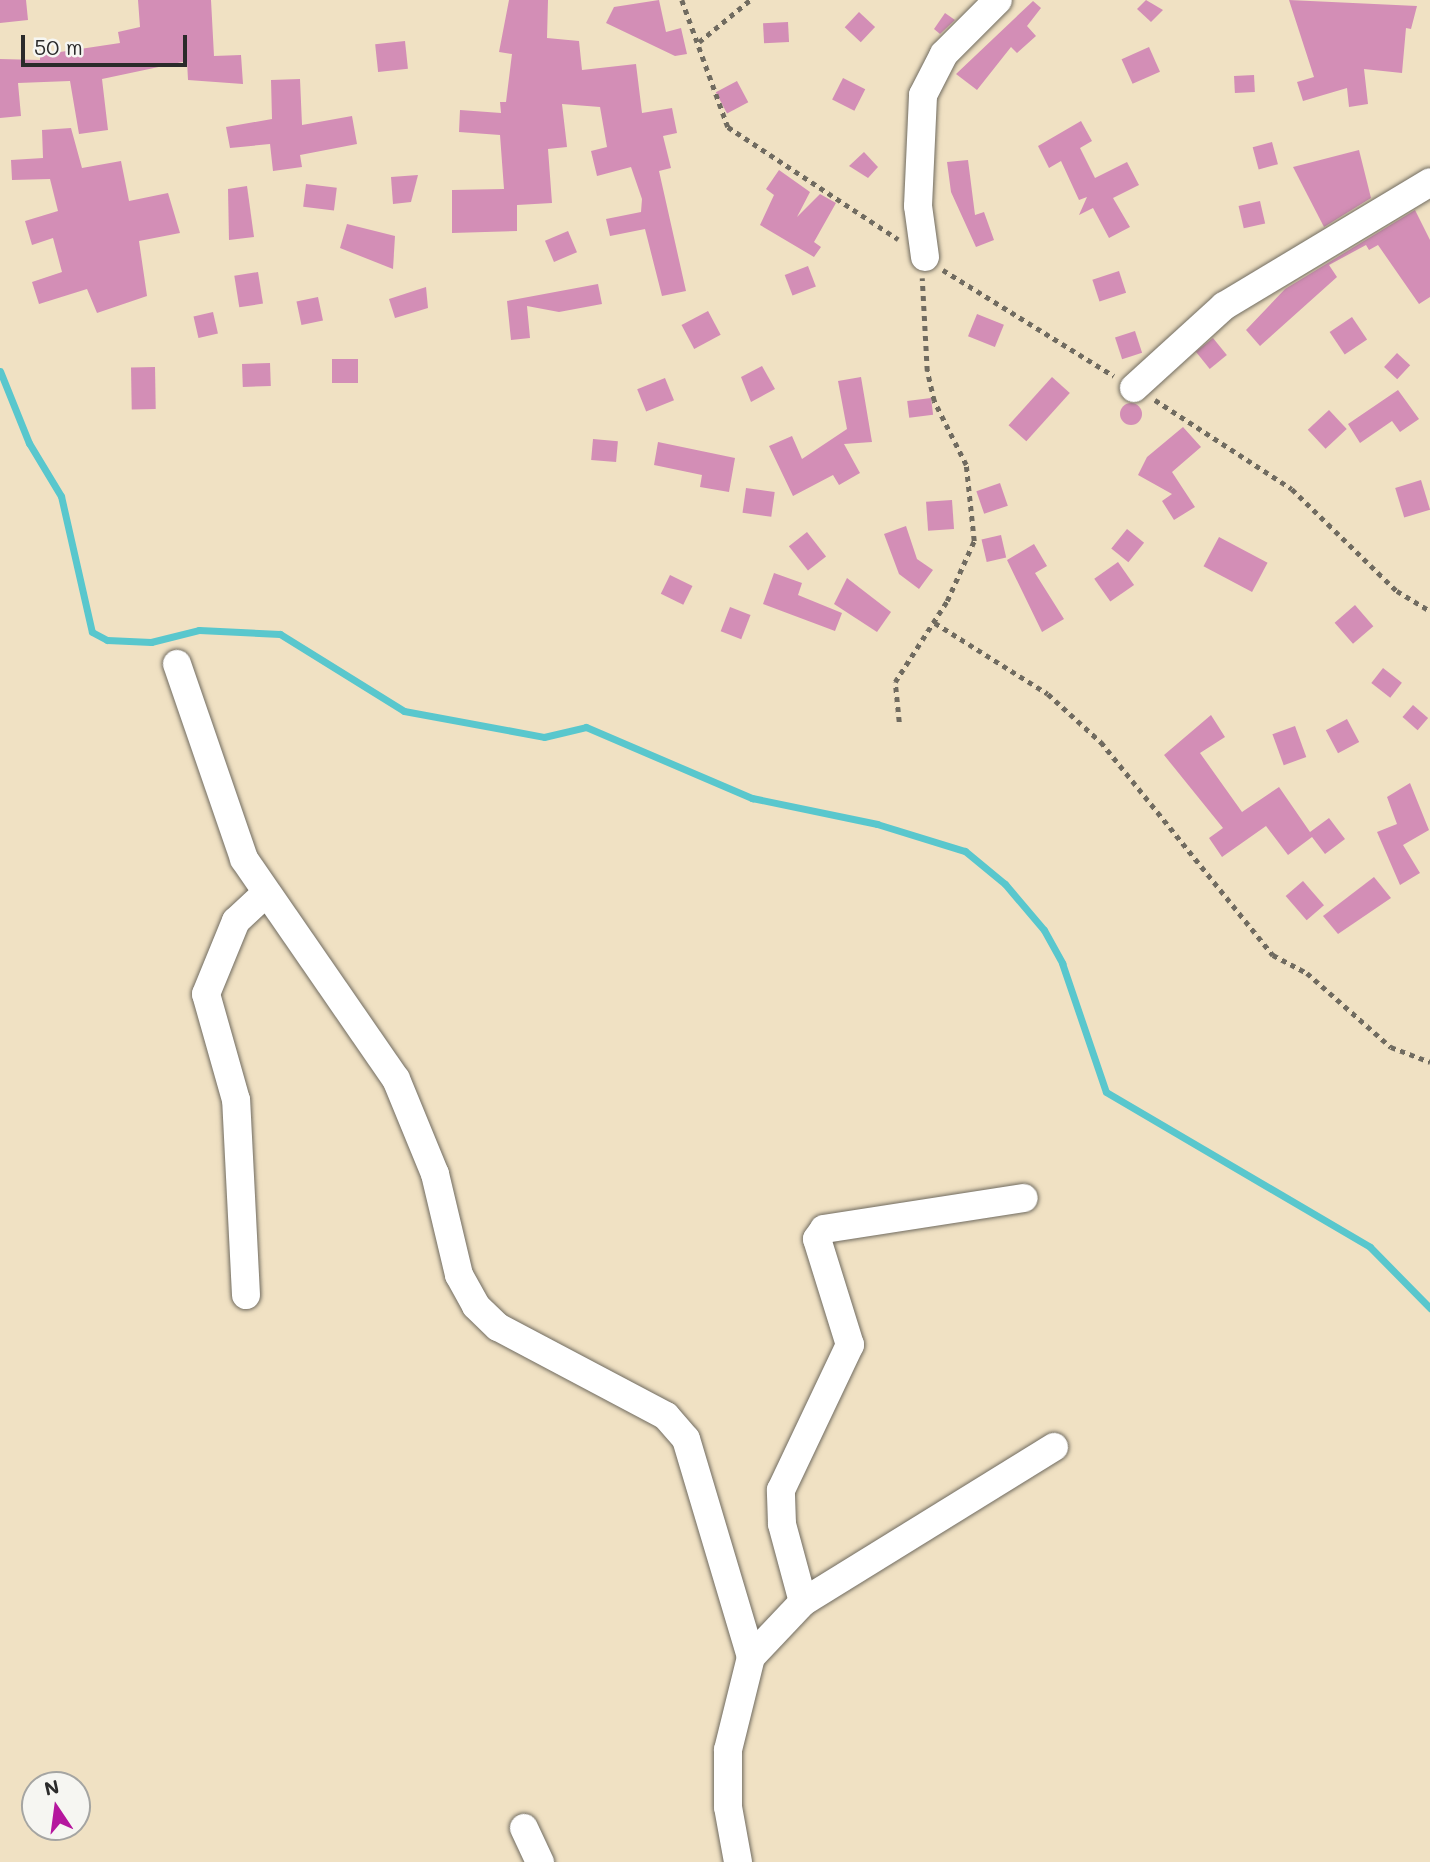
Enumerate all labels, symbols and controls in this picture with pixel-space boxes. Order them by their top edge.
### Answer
scale bar [24,21,191,65]
text: 50 m [34,33,83,60]
north arrow [21,1771,91,1841]
text: N [42,1773,61,1801]

